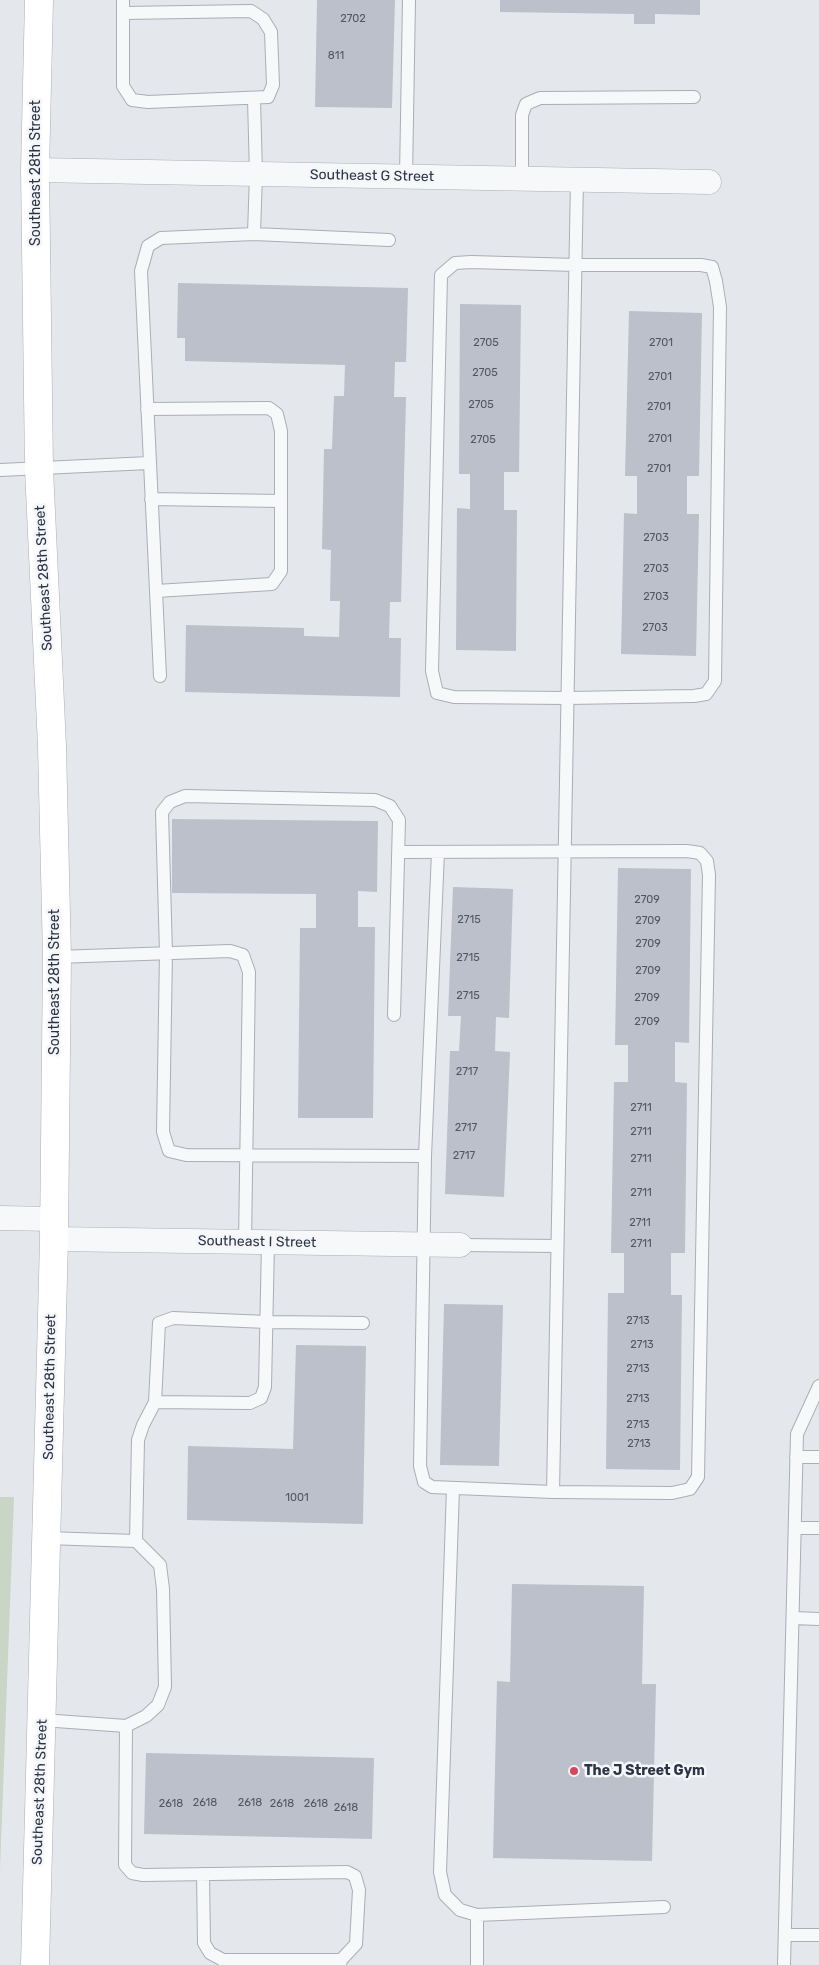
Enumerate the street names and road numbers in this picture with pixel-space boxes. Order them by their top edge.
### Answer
street label: Southeast 28th Street [28,100,44,246]
street label: Southeast G Street [310,167,434,185]
street label: Southeast 28th Street [32,505,56,651]
street label: Southeast 28th Street [47,909,63,1055]
street label: Southeast I Street [198,1233,316,1251]
street label: Southeast 28th Street [40,1314,60,1460]
street label: Southeast 28th Street [29,1719,51,1865]

